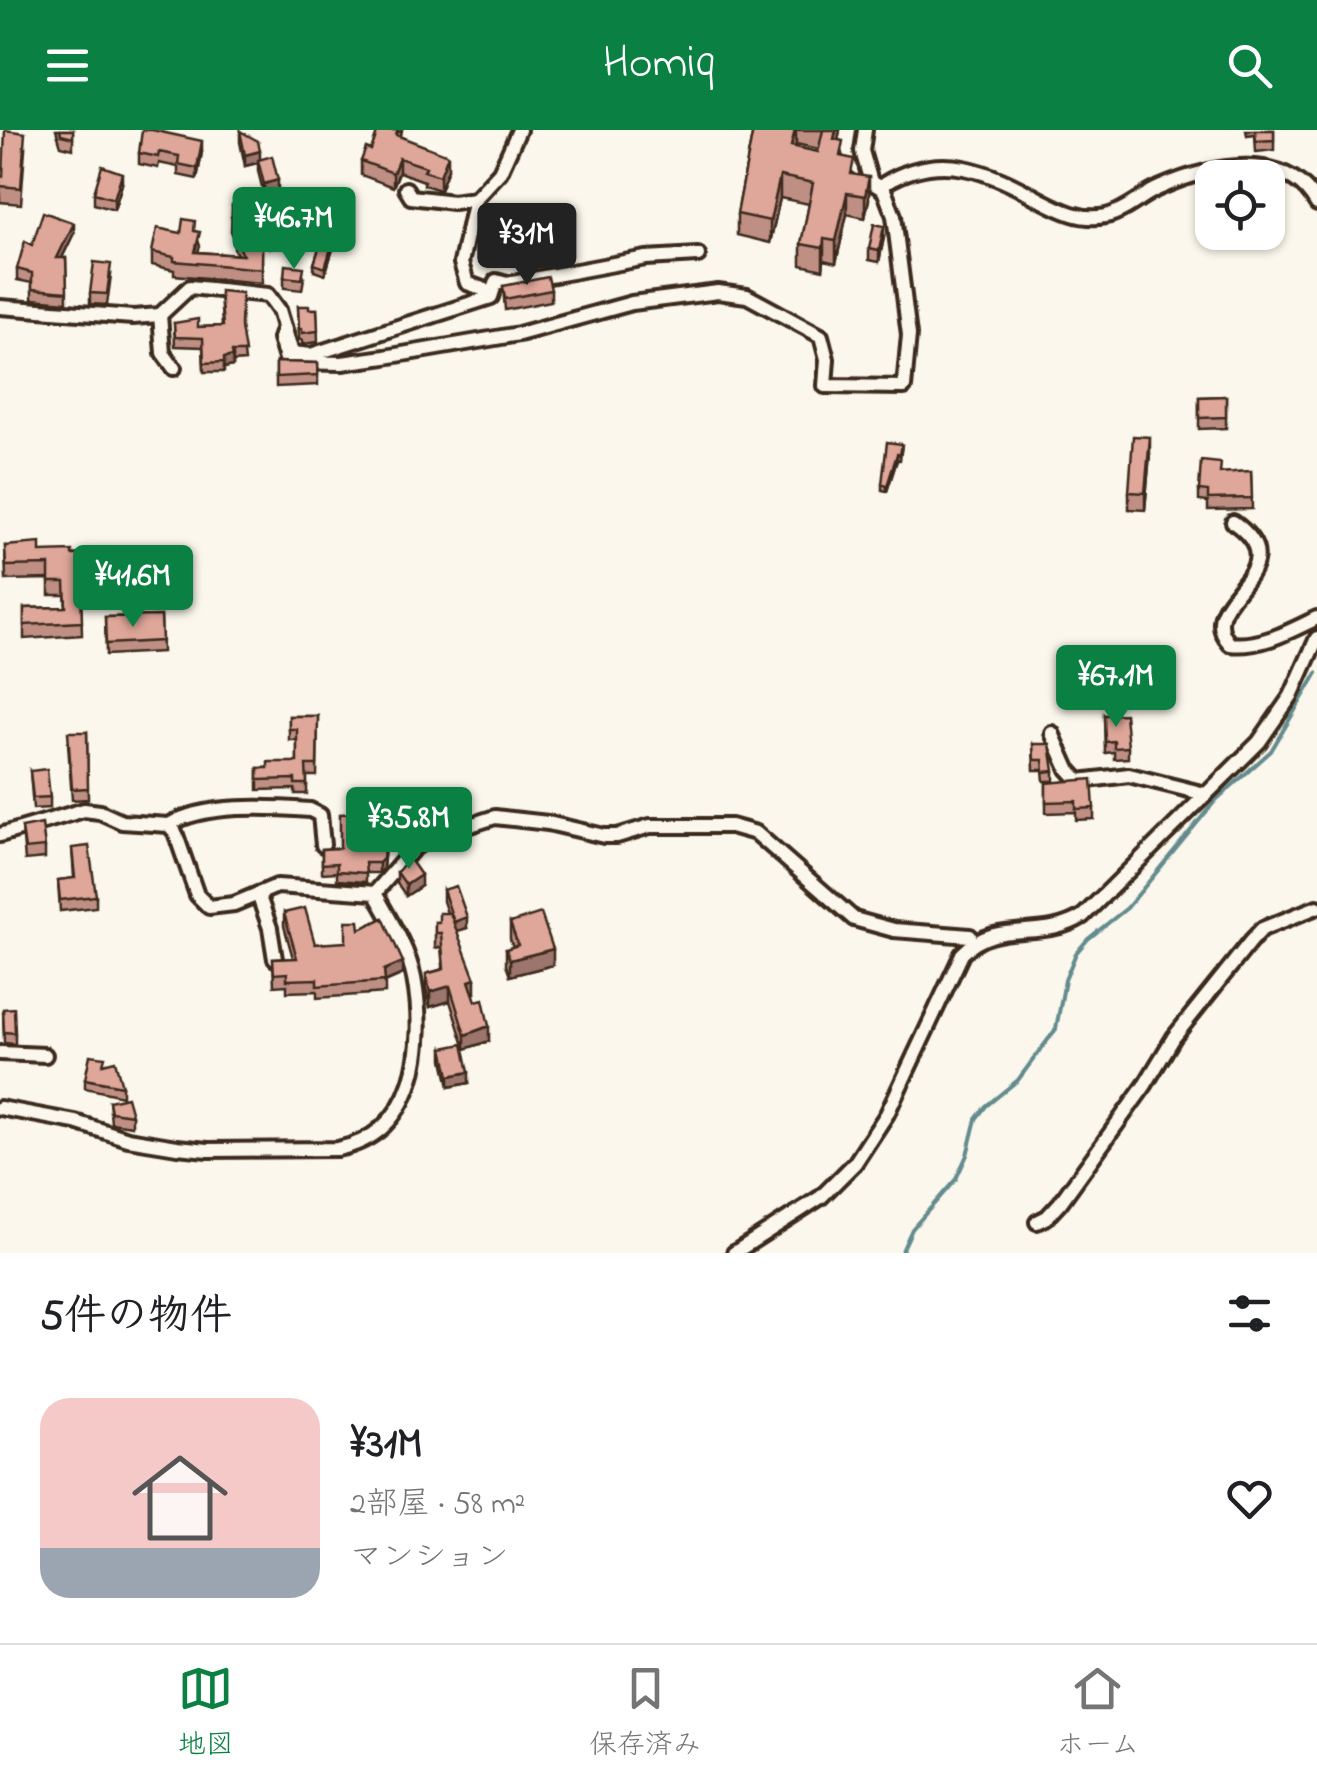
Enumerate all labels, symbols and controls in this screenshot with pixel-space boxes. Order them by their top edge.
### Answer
text: Homiq [603,32,714,98]
icon: menu [40,38,95,93]
icon: search [1222,38,1277,93]
map controls [1195,160,1285,250]
button: locate [1195,160,1285,250]
pin: ¥46.7M [213,187,375,272]
text: ¥46.7M [255,196,333,243]
pin: ¥31M [468,203,586,288]
text: ¥31M [499,212,555,259]
pin: ¥41.6M [52,545,214,630]
text: ¥41.6M [95,554,171,601]
pin: ¥67.1M [1035,645,1197,730]
text: ¥67.1M [1078,654,1154,701]
pin: ¥35.8M [328,787,490,872]
text: ¥35.8M [368,796,450,843]
icon: filters [1222,1286,1277,1341]
text: 5件の物件 [40,1287,232,1348]
text: ¥31M [350,1415,423,1476]
icon: home [120,1438,240,1558]
icon: heart [1222,1471,1277,1526]
text: 2部屋 · 58 m² [350,1482,525,1529]
text: マンション [350,1535,509,1582]
tab: 地図 [178,1661,234,1767]
tab: 保存済み [589,1661,701,1767]
tab: ホーム [1056,1661,1139,1767]

